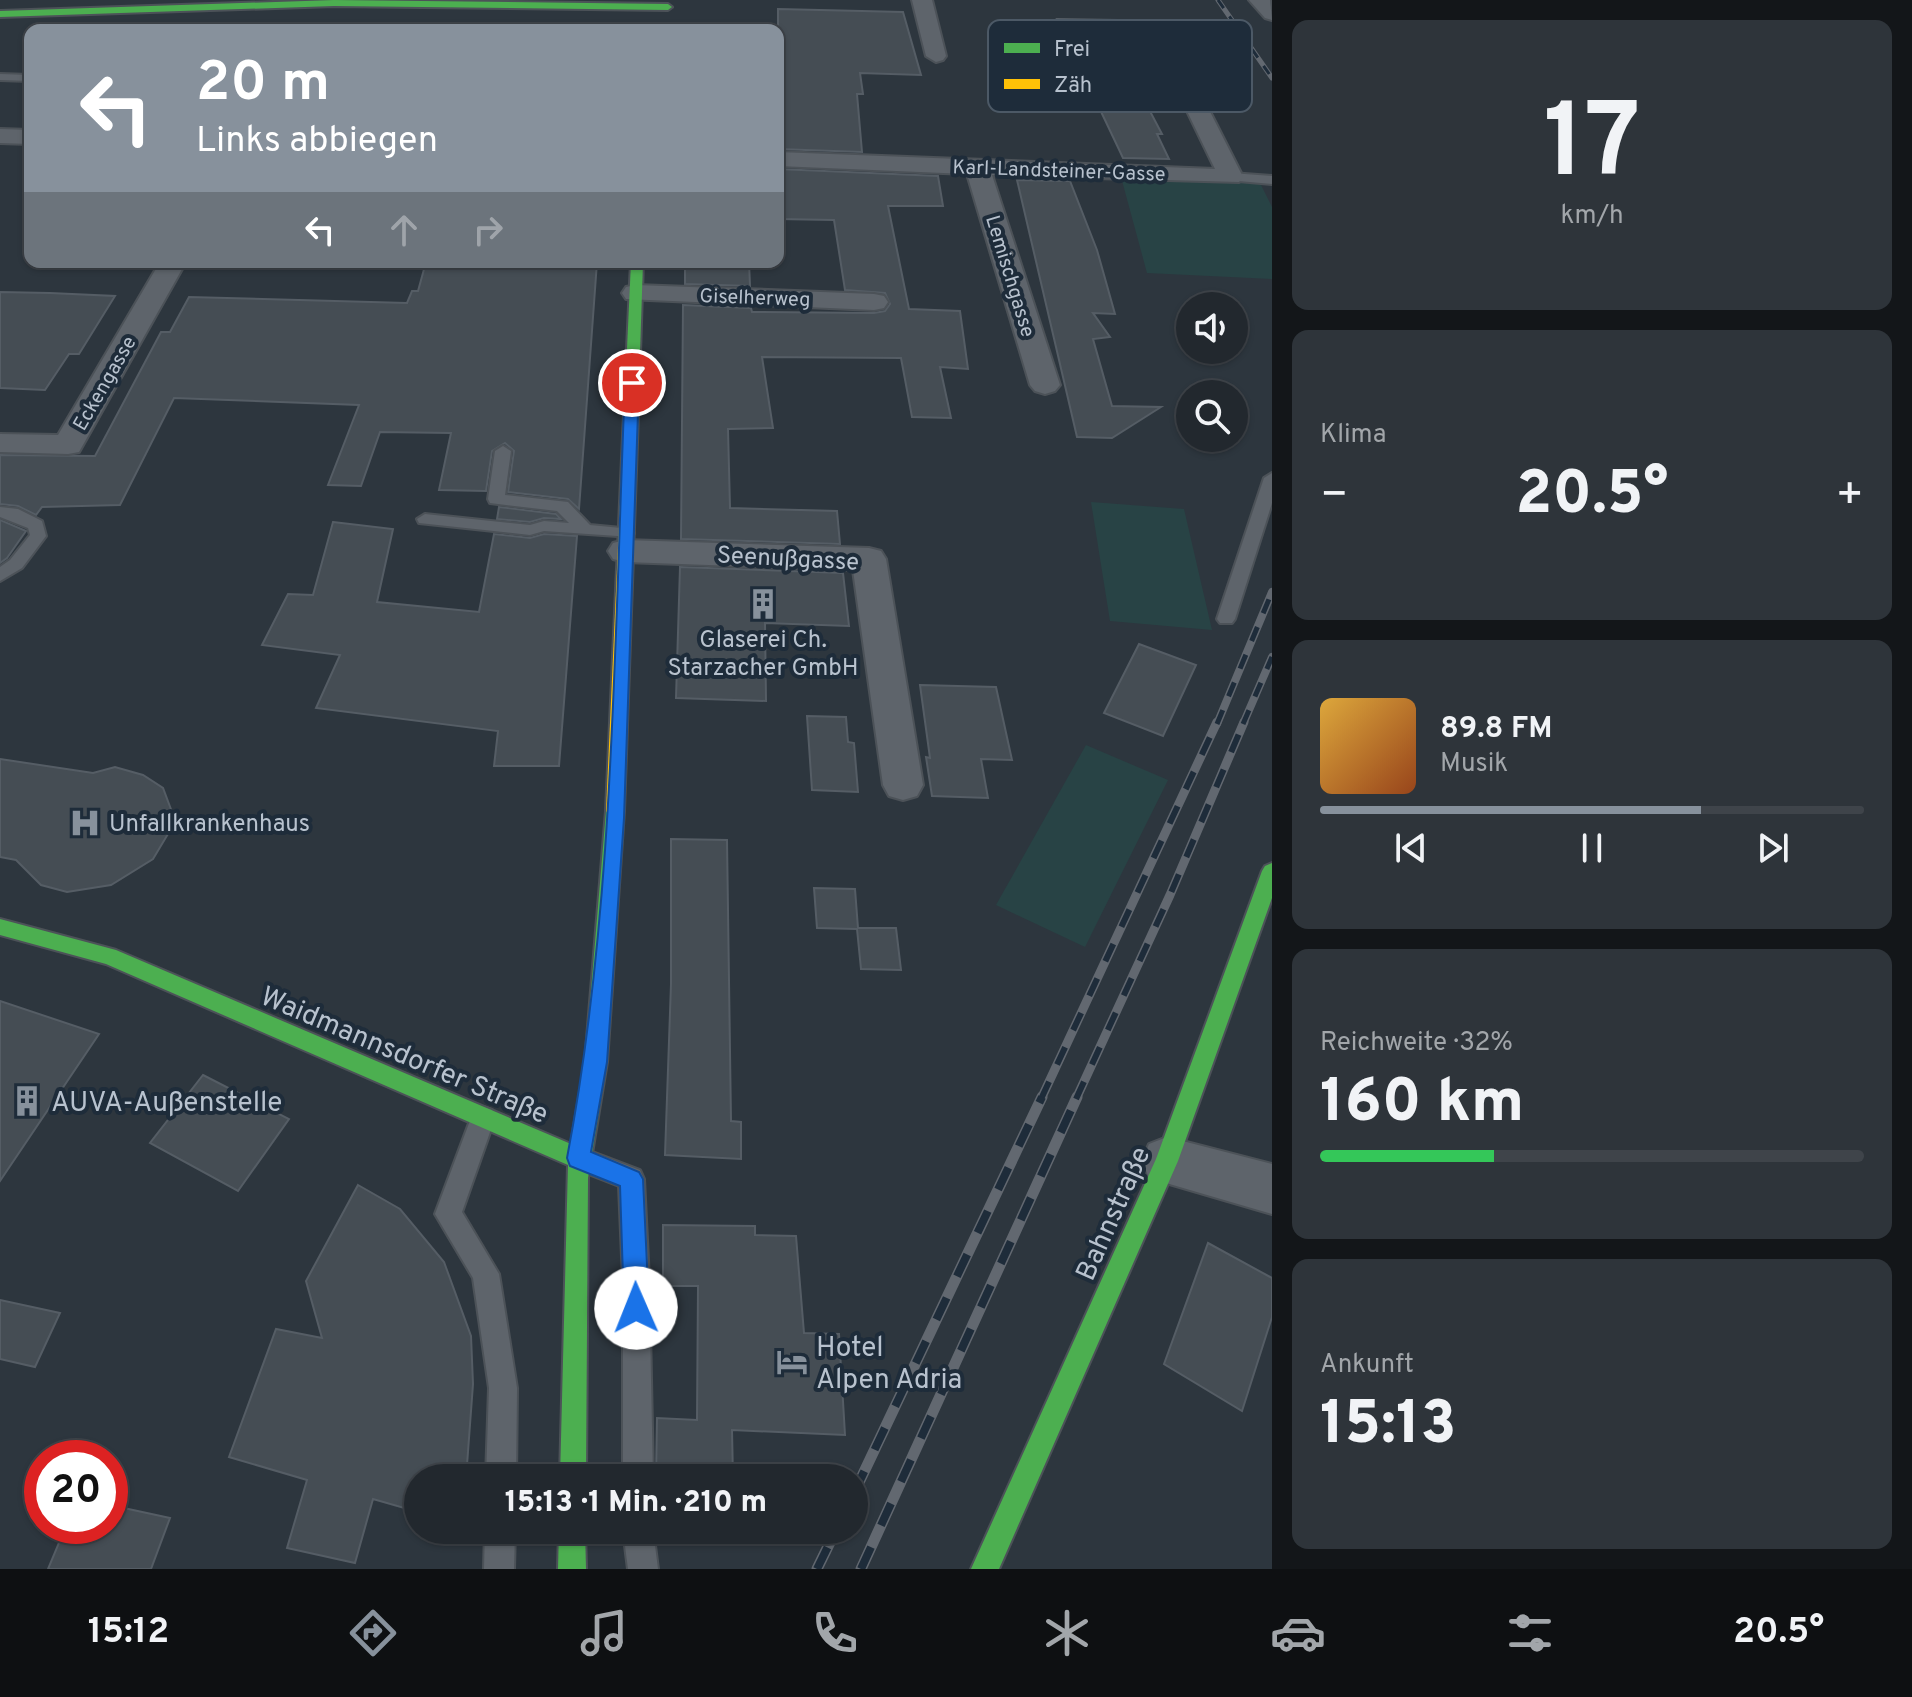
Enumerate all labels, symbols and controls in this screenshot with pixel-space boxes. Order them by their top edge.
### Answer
legend [988,20,1252,112]
text: Frei [1054,37,1090,64]
text: 20 m [196,50,330,120]
icon: left [64,56,168,160]
text: Zäh [1054,73,1092,100]
text: 17 [1543,82,1641,214]
text: Links abbiegen [196,119,438,165]
street label: Karl-Landsteiner-Gasse [952,155,1166,189]
text: km/h [1560,200,1624,233]
icon: left [298,208,342,252]
icon: ahead [382,208,426,252]
icon: right [466,208,510,252]
street label: Lemischgasse [978,212,1040,341]
street label: Giselherweg [699,284,811,314]
map controls [1176,292,1248,452]
button: sound [1176,292,1248,364]
street label: Eckengasse [68,332,143,436]
pin [598,349,666,417]
icon: arrive [610,361,654,405]
button: search [1176,380,1248,452]
text: Klima [1320,419,1386,452]
text: 20.5° [1516,459,1668,535]
text: − [1320,469,1348,525]
text: + [1836,469,1864,525]
street label: Seenußgasse [716,541,860,579]
building icon: Glaserei Ch. Starzacher GmbH [746,587,780,621]
place label: Glaserei Ch. Starzacher GmbH [667,626,859,684]
text: 89.8 FM [1440,711,1552,748]
text: Musik [1440,748,1508,781]
hospital icon: Unfallkrankenhaus [68,806,102,840]
place label: Unfallkrankenhaus [109,810,310,840]
icon: previous [1389,826,1433,870]
icon: pause [1570,826,1614,870]
icon: next [1751,826,1795,870]
street label: Waidmannsdorfer Straße [254,980,553,1134]
text: Reichweite · 32% [1320,1027,1513,1060]
text: 160 km [1320,1067,1524,1143]
building icon: AUVA-Außenstelle [10,1084,44,1118]
place label: AUVA-Außenstelle [51,1086,282,1122]
street label: Bahnstraße [1069,1142,1160,1287]
position arrow [594,1266,678,1350]
place label: Hotel Alpen Adria [816,1331,962,1399]
hotel icon: Hotel Alpen Adria [775,1345,809,1379]
text: Ankunft [1320,1349,1414,1382]
text: 15:13 [1320,1389,1456,1465]
speed limit sign: 20 [24,1440,128,1544]
text: 15:13 · 1 Min. · 210 m [505,1485,767,1522]
icon: directions [345,1605,401,1661]
icon: music [576,1605,632,1661]
icon: phone [807,1605,863,1661]
icon: climate [1039,1605,1095,1661]
icon: car [1270,1605,1326,1661]
icon: filters [1502,1605,1558,1661]
text: 15:12 [88,1610,169,1656]
text: 20.5° [1733,1610,1824,1656]

